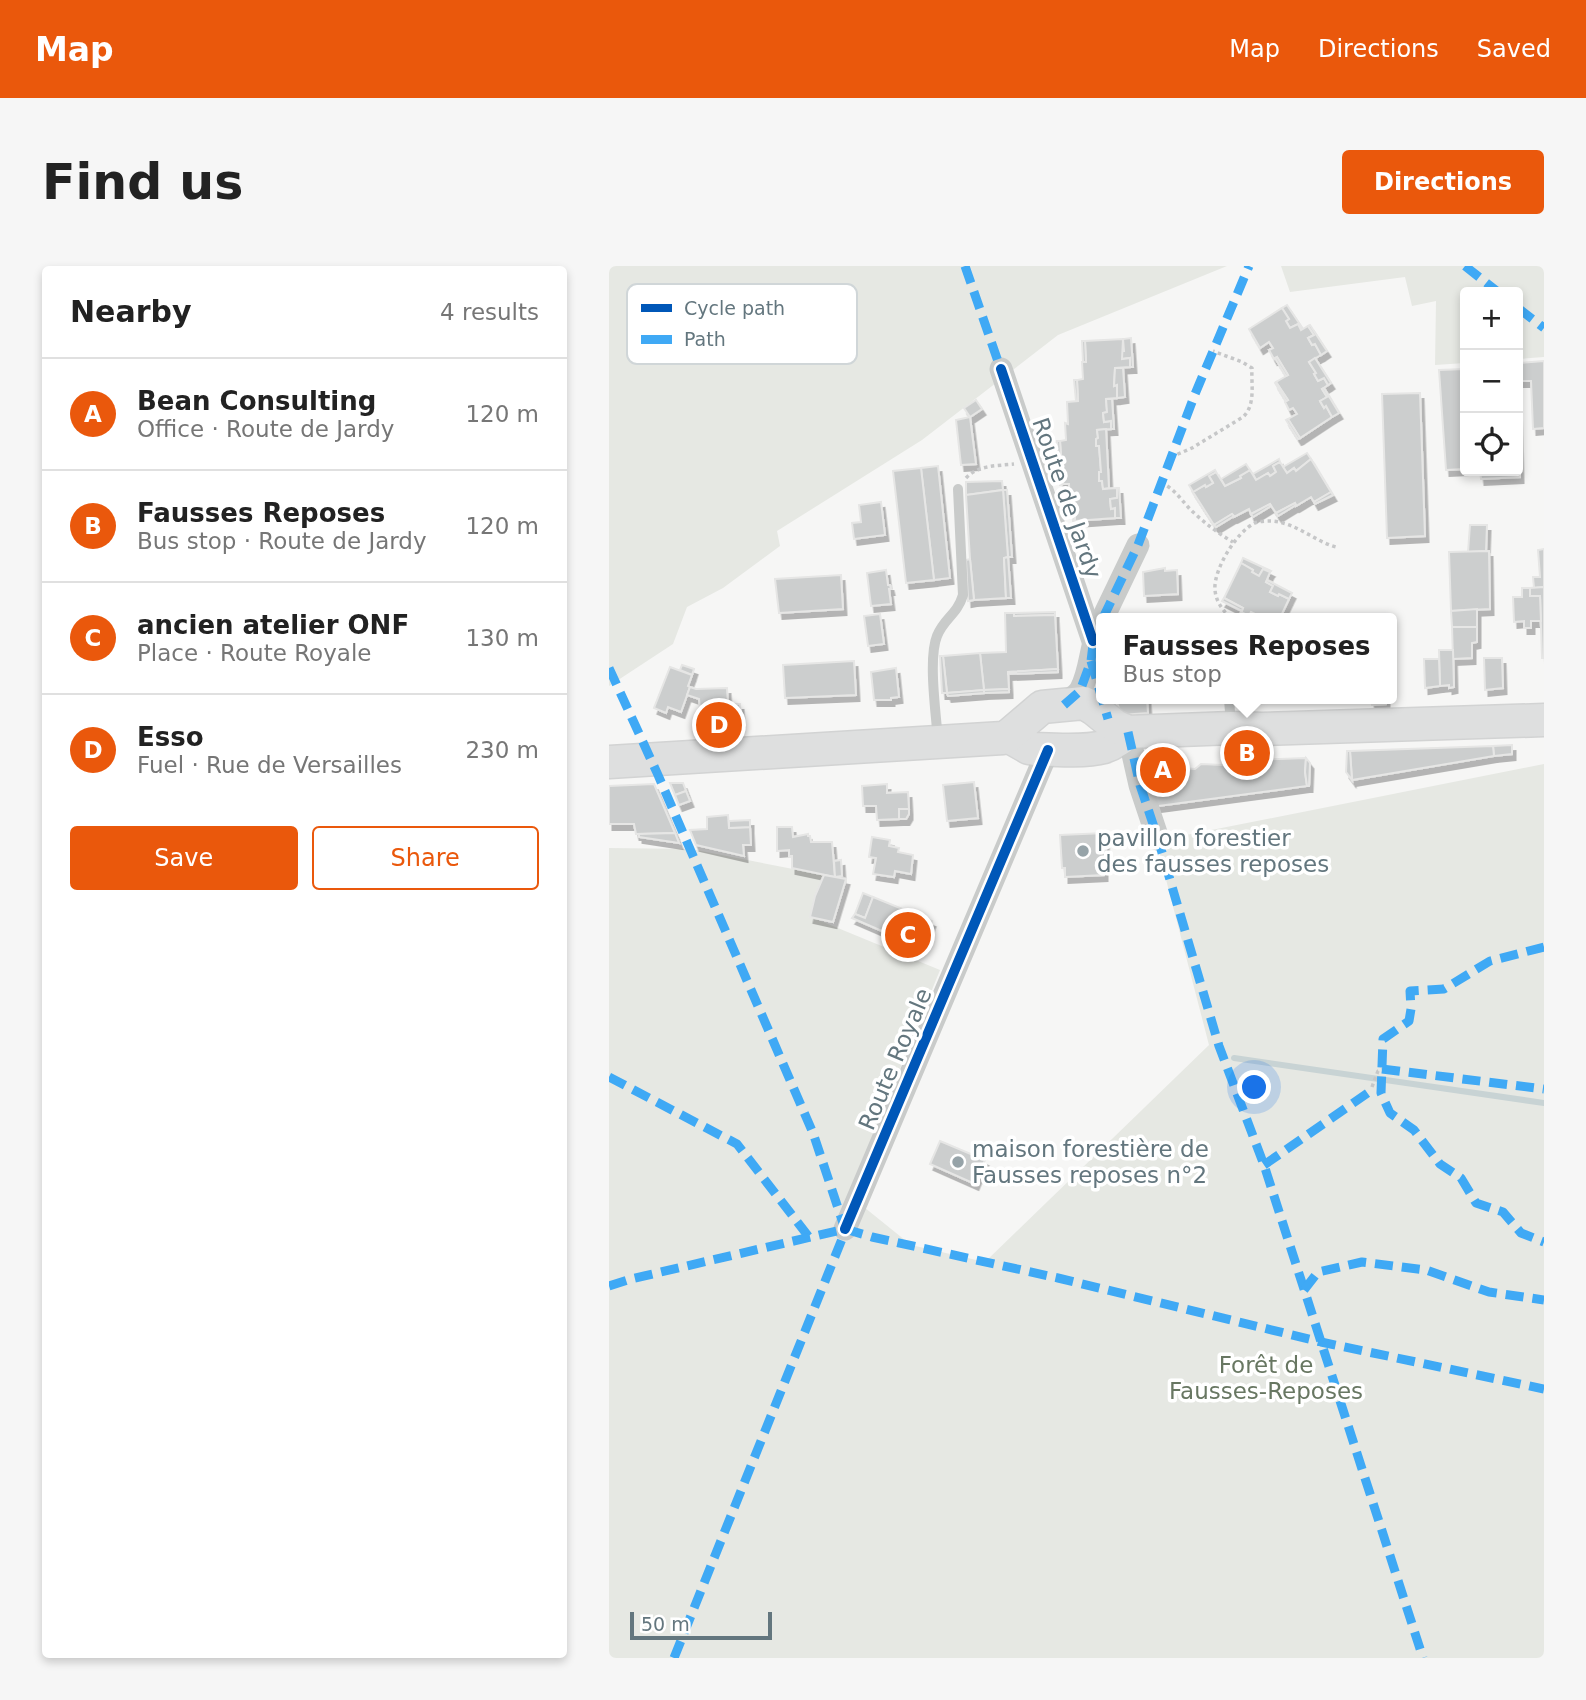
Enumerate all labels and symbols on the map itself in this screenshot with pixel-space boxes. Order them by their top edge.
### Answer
legend [627,284,857,364]
text: Cycle path [684,297,785,319]
text: Path [684,328,726,350]
street label: Route de Jardy [1027,414,1107,582]
pin: D [696,699,742,751]
pin: B [1224,727,1270,779]
pin: A [1140,744,1186,796]
place label: pavillon forestier des fausses reposes [1097,825,1329,877]
marker: pavillon forestier des fausses reposes [1075,843,1091,859]
pin: C [885,909,931,961]
street label: Route Royale [853,984,937,1134]
your location [1237,1070,1271,1104]
place label: maison forestière de Fausses reposes n°2 [972,1136,1209,1188]
marker: maison forestière de Fausses reposes n°2 [950,1154,966,1170]
park label: Forêt de Fausses-Reposes [1169,1352,1363,1404]
scale bar [630,1609,772,1641]

